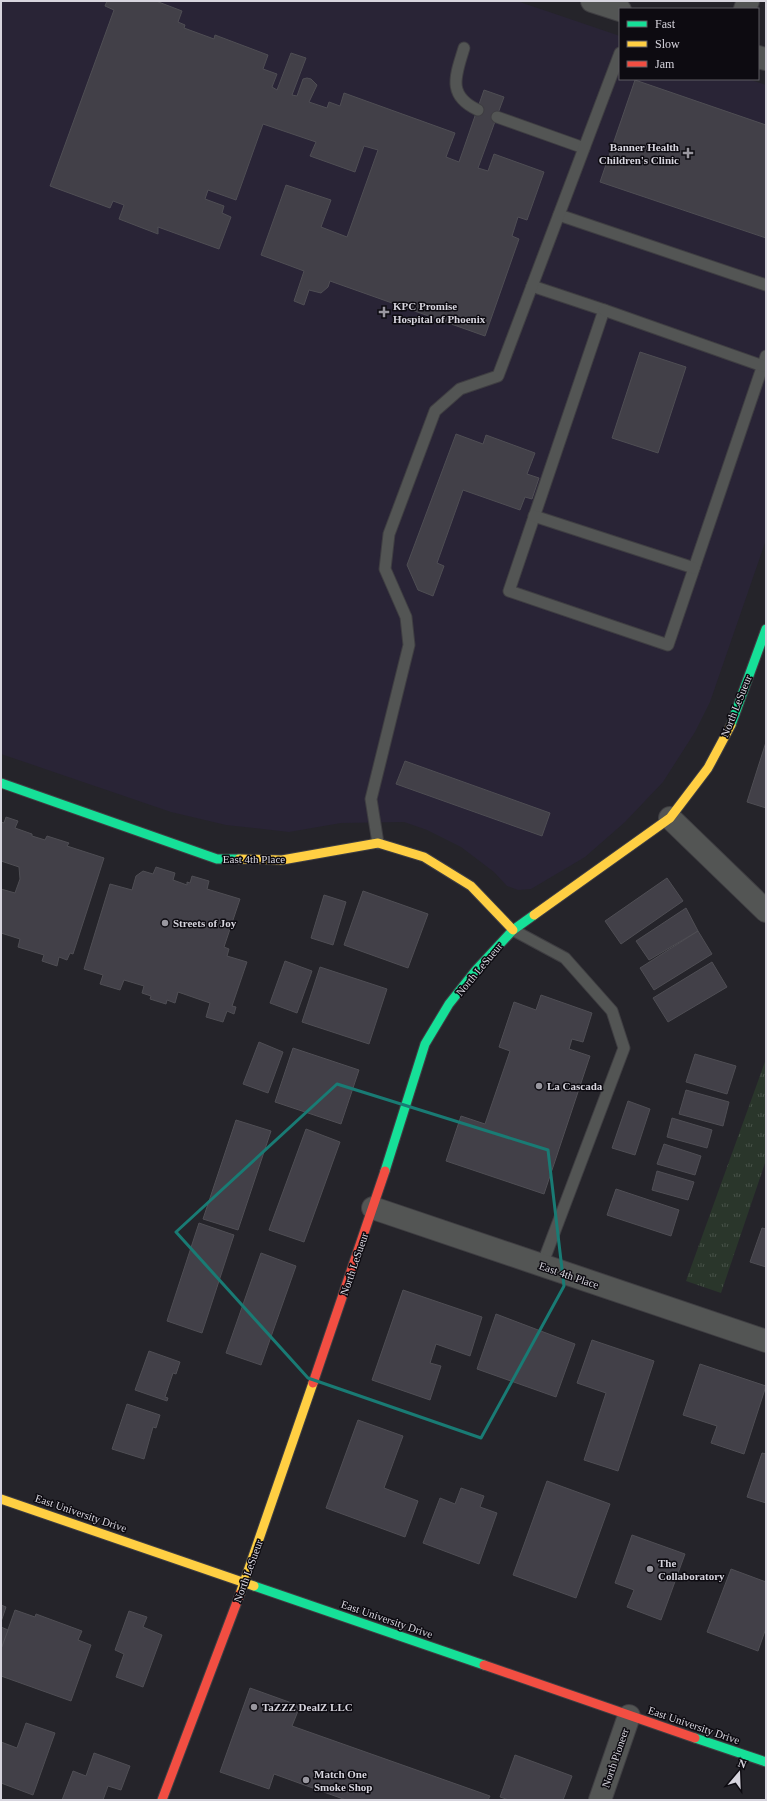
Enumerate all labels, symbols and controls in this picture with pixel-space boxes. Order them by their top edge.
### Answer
legend [619,8,759,80]
text: Fast [655,17,676,31]
text: Slow [655,37,680,51]
text: Jam [655,57,675,71]
place label: Banner Health Children's Clinic [599,141,679,166]
marker: Banner Health Children's Clinic [682,147,694,159]
place label: KPC Promise Hospital of Phoenix [393,300,486,325]
marker: KPC Promise Hospital of Phoenix [378,306,390,318]
street label: North LeSueur [718,673,754,739]
street label: East 4th Place [223,853,285,865]
place label: Streets of Joy [173,917,237,929]
marker: Streets of Joy [160,918,170,928]
street label: North LeSueur [453,940,505,998]
place label: La Cascada [547,1080,603,1092]
marker: La Cascada [534,1081,544,1091]
street label: North LeSueur [338,1231,370,1297]
street label: East 4th Place [538,1259,601,1291]
street label: East University Drive [34,1492,128,1534]
street label: North LeSueur [231,1538,265,1604]
place label: The Collaboratory [658,1557,725,1582]
marker: The Collaboratory [645,1564,655,1574]
street label: East University Drive [340,1598,434,1640]
place label: TaZZZ DealZ LLC [262,1701,353,1713]
marker: TaZZZ DealZ LLC [249,1702,259,1712]
street label: East University Drive [647,1704,741,1746]
street label: North Pioneer [599,1726,631,1789]
north arrow [719,1753,759,1793]
text: N [737,1757,748,1771]
place label: Match One Smoke Shop [314,1768,372,1793]
marker: Match One Smoke Shop [301,1775,311,1785]

